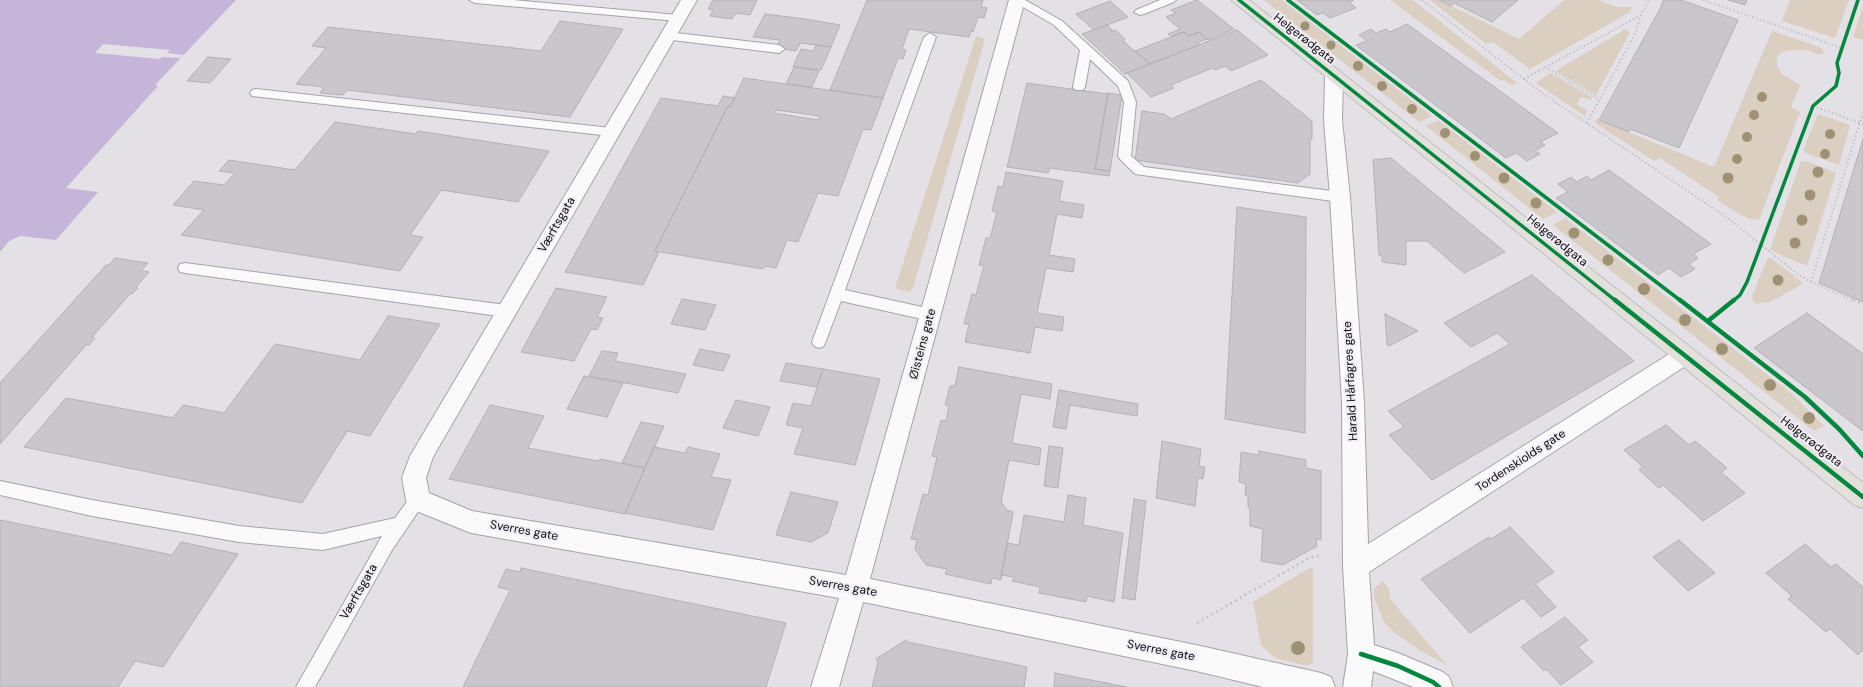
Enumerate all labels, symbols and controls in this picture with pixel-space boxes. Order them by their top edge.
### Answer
street label: Helgerødgata [1270,11,1338,67]
street label: Værftsgata [535,195,579,255]
street label: Helgerødgata [1524,212,1590,270]
street label: Øisteins gate [907,307,939,381]
street label: Harald Hårfagres gate [1341,321,1361,441]
street label: Helgerødgata [1777,414,1845,470]
street label: Tordenskiolds gate [1473,427,1569,495]
street label: Sverres gate [489,518,559,544]
street label: Værftsgata [337,562,381,622]
street label: Sverres gate [808,574,878,600]
street label: Sverres gate [1126,637,1196,665]

